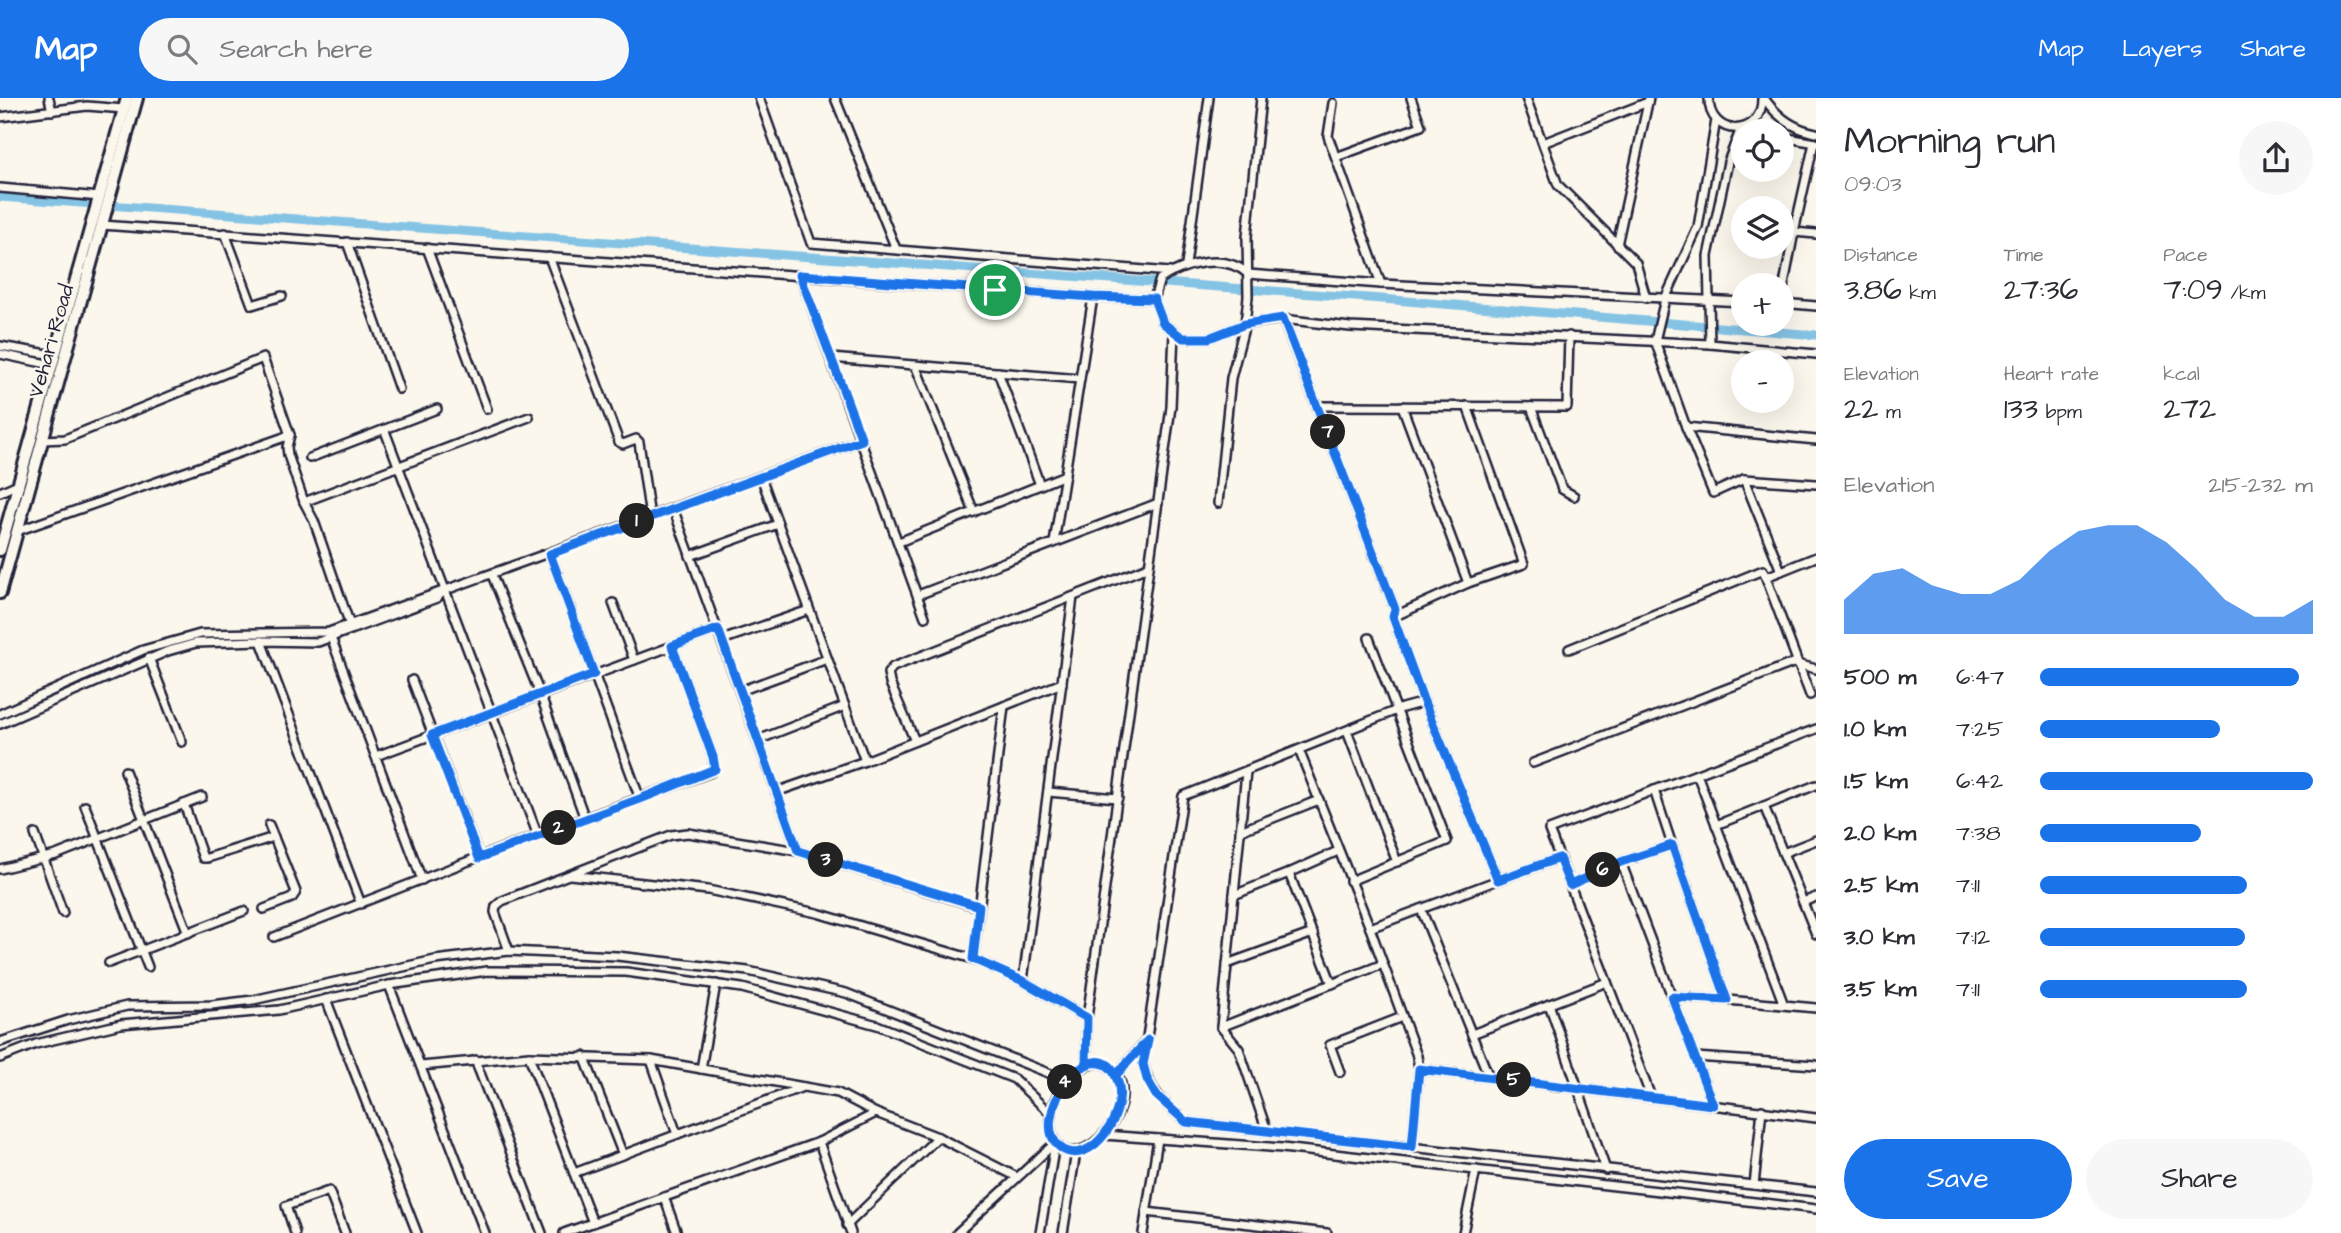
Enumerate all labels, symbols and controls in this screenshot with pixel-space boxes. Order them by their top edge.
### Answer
search box [139,18,629,81]
text: Map [35,26,97,72]
icon: search [163,30,201,68]
text: Search here [219,31,373,67]
text: Map [2039,32,2084,66]
text: Layers [2122,32,2202,66]
text: Share [2240,32,2306,66]
text: Morning run [1844,116,2056,168]
map controls [1731,119,1794,413]
button: locate [1731,119,1794,182]
button: share [2239,121,2313,195]
text: 09:03 [1844,168,1902,200]
button: layers [1731,196,1794,259]
text: Distance [1844,242,1918,269]
text: Time [2004,242,2043,269]
text: Pace [2163,242,2207,269]
pin [965,260,1025,320]
text: 3.86 [1844,269,1902,311]
text: 27:36 [2004,269,2078,311]
text: 7:09 [2163,269,2223,311]
icon: arrive [976,271,1014,309]
button: + [1731,273,1794,336]
text: km [1902,280,1936,307]
text: /km [2223,280,2266,307]
street label: Vehari Road [21,281,81,401]
button: − [1731,350,1794,413]
text: Elevation [1844,361,1919,388]
text: Heart rate [2004,361,2099,388]
text: kcal [2163,361,2200,388]
text: 22 [1844,388,1878,430]
text: 133 [2004,388,2038,430]
text: 272 [2163,388,2216,430]
text: m [1878,399,1901,426]
text: bpm [2038,399,2082,426]
pin: 7 [1310,414,1346,450]
text: 7 [1322,418,1333,445]
text: Elevation [1844,469,1935,501]
text: 215–232 m [2208,469,2313,501]
pin: 1 [620,504,654,538]
text: 1 [635,507,638,534]
text: 500 m [1844,661,1916,693]
text: 6:47 [1956,661,2004,693]
text: 1.0 km [1844,713,1906,745]
text: 7:25 [1956,713,2003,745]
text: 1.5 km [1844,765,1908,797]
text: 6:42 [1956,765,2003,797]
pin: 2 [542,810,576,846]
text: 2 [553,814,564,841]
text: 2.0 km [1844,817,1916,849]
text: 7:38 [1956,817,2001,849]
pin: 3 [808,842,844,878]
text: 3 [821,846,830,873]
pin: 6 [1586,852,1620,888]
text: 6 [1597,856,1608,883]
text: 2.5 km [1844,869,1918,901]
text: 7:11 [1956,869,1980,901]
text: 3.0 km [1844,921,1915,953]
text: 7:12 [1956,921,1990,953]
text: 3.5 km [1844,973,1916,1005]
text: 7:11 [1956,973,1980,1005]
pin: 5 [1496,1062,1532,1098]
pin: 4 [1048,1065,1082,1100]
text: 5 [1507,1066,1520,1093]
text: 4 [1058,1068,1071,1095]
button: Save [1844,1139,2072,1219]
button: Share [2086,1139,2313,1219]

